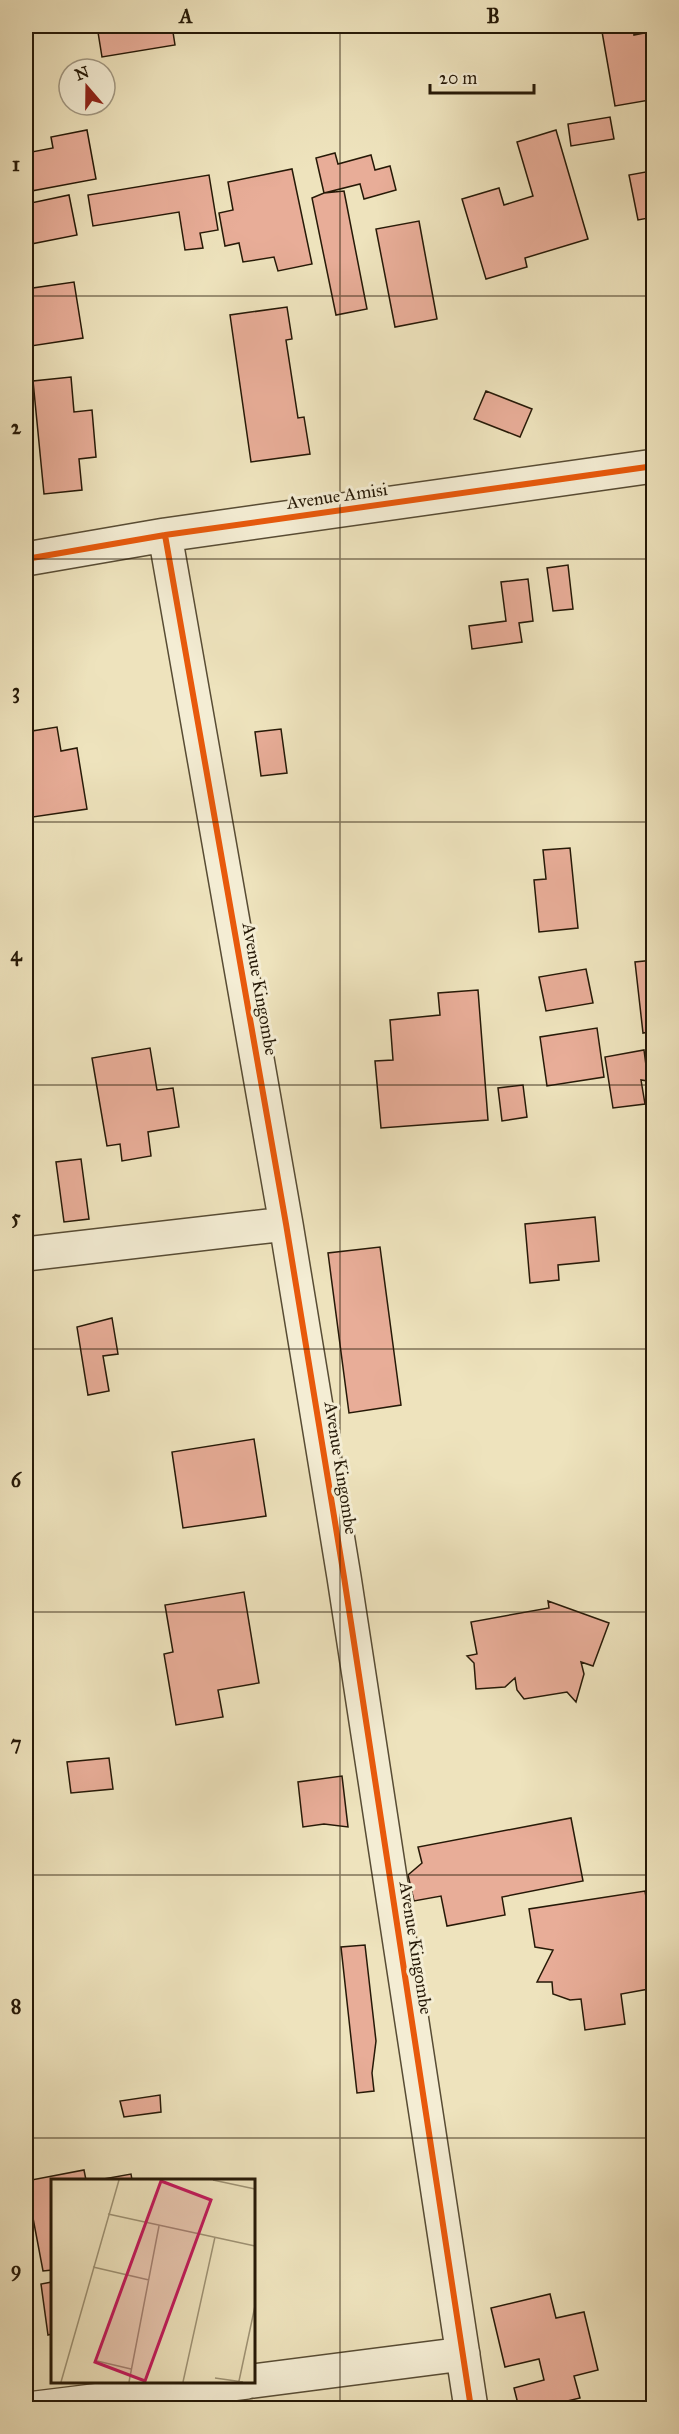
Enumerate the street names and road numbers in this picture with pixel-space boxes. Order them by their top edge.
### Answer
street label: Avenue Amisi [284,478,389,514]
street label: Avenue Kingombe [236,920,282,1057]
street label: Avenue Kingombe [318,1399,362,1536]
street label: Avenue Kingombe [393,1879,437,2016]

